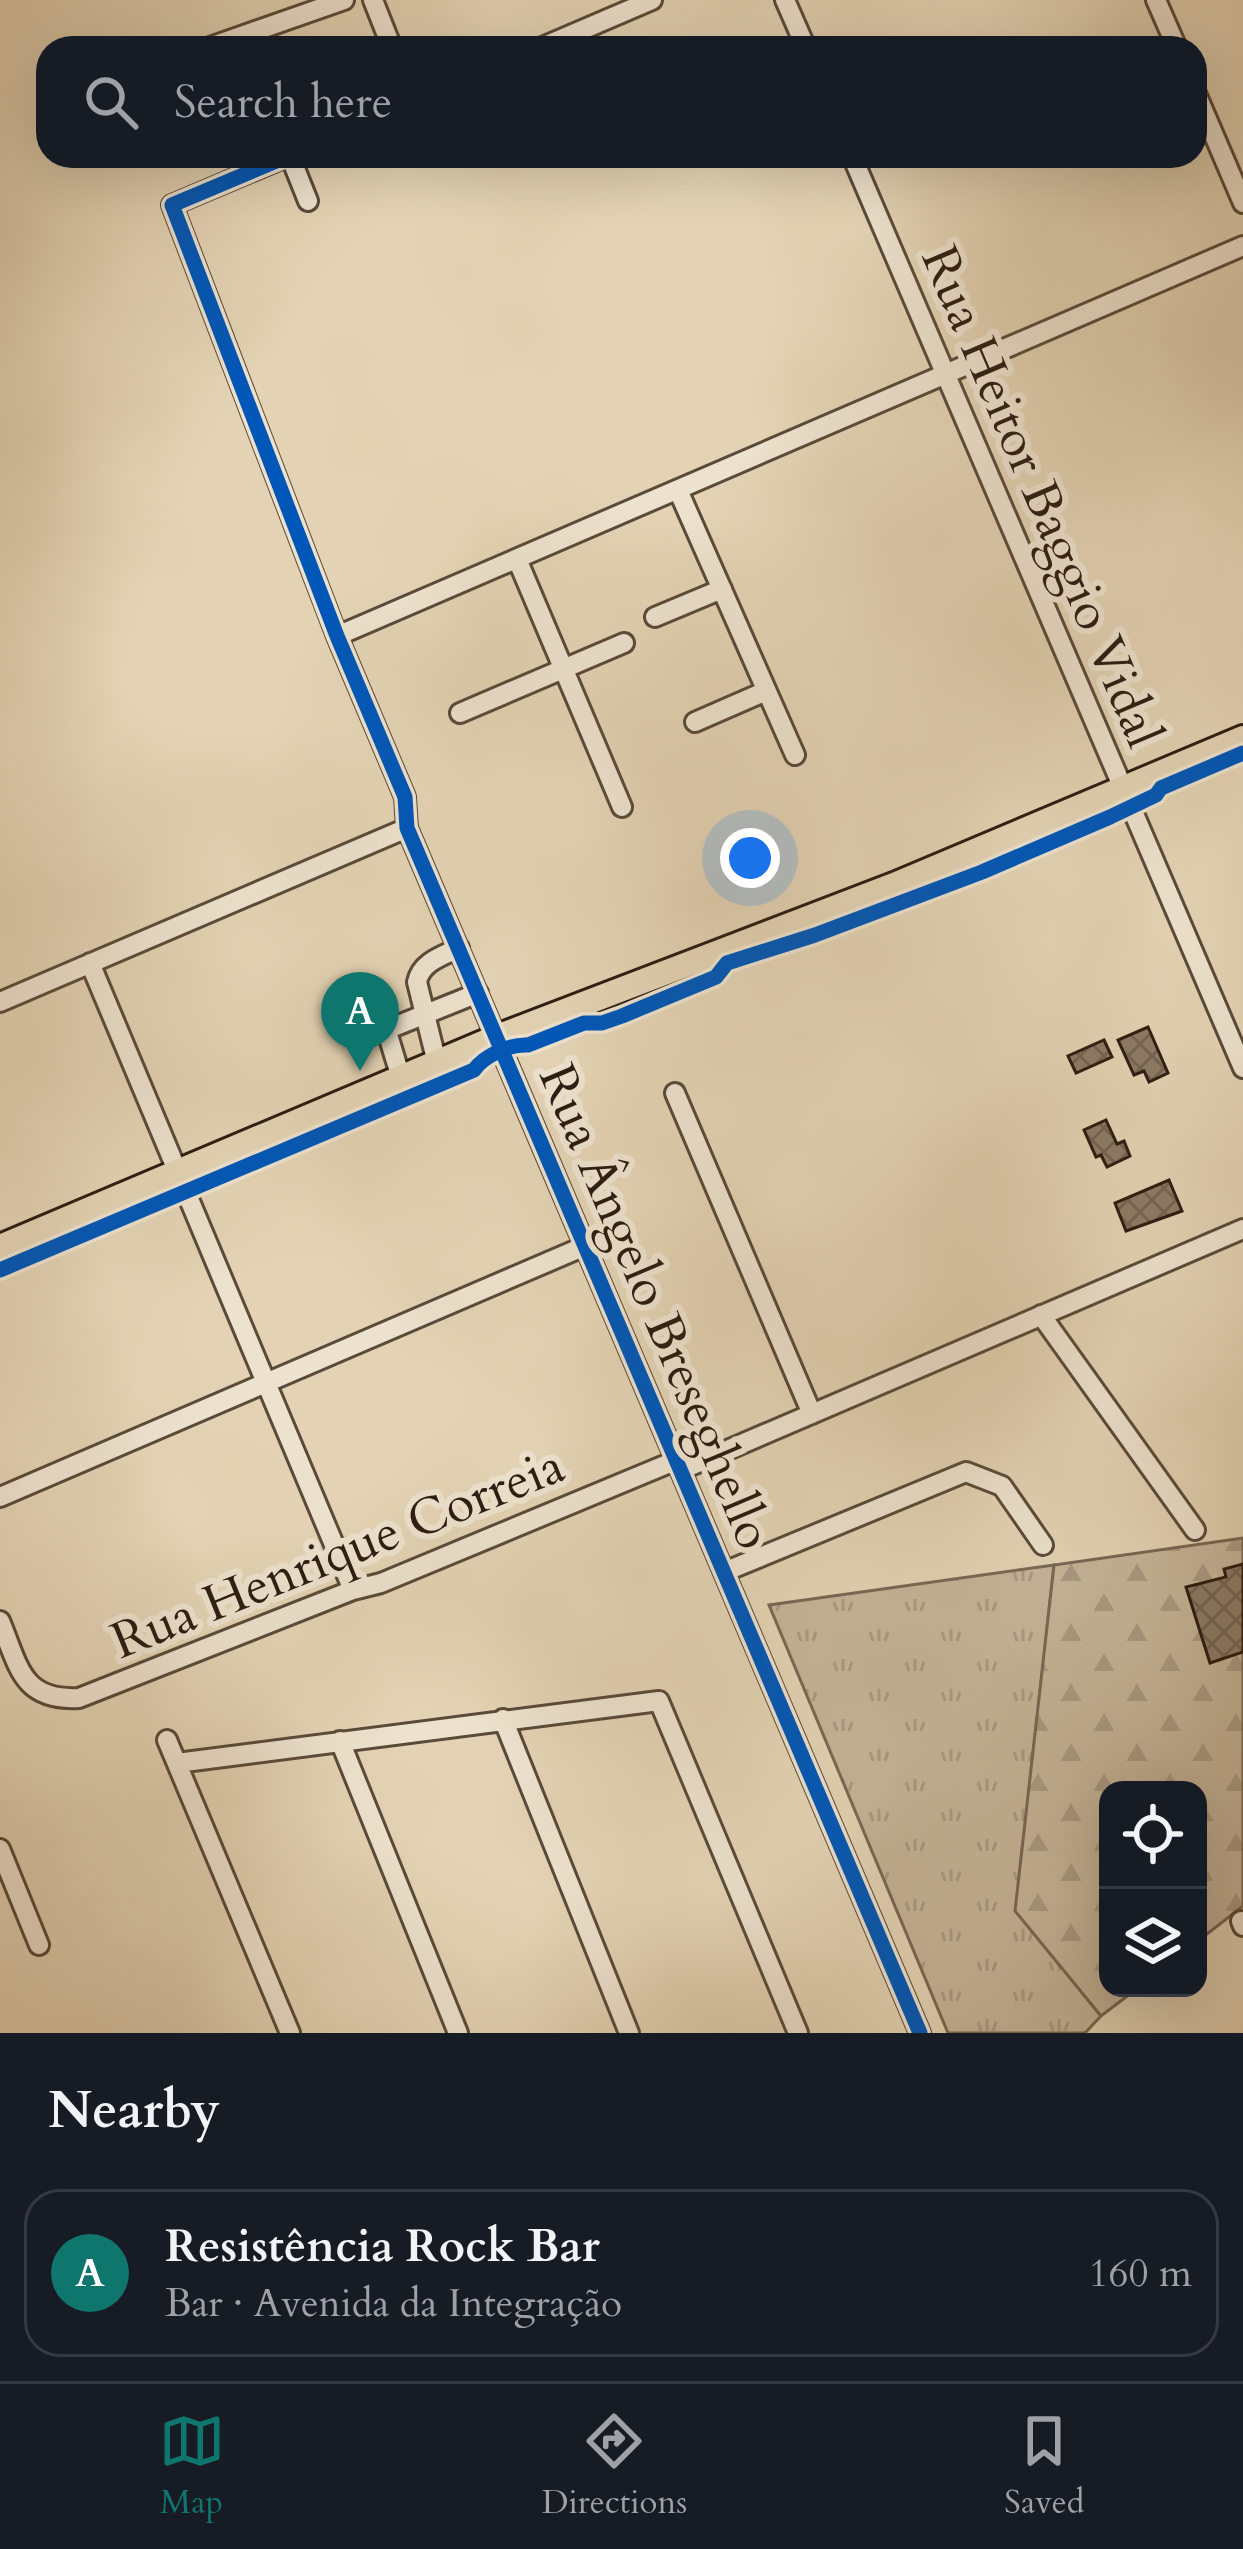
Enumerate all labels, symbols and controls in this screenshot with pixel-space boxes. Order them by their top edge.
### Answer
search box [36,36,1207,168]
icon: search [78,69,144,135]
text: Search here [174,72,392,133]
street label: Rua Heitor Baggio Vidal [904,235,1179,758]
your location [720,828,780,888]
pin: A [321,972,399,1071]
street label: Rua Ângelo Breseghello [521,1054,789,1560]
street label: Rua Henrique Correia [101,1431,574,1677]
map controls [1099,1781,1207,1997]
button: locate [1099,1781,1207,1889]
button: layers [1099,1889,1207,1997]
text: Nearby [48,2076,220,2146]
text: Resistência Rock Bar [165,2216,600,2277]
text: A [75,2247,105,2300]
text: 160 m [1089,2247,1192,2300]
text: Bar · Avenida da Integração [165,2277,622,2330]
tab: Map [159,2408,225,2525]
tab: Directions [542,2408,687,2525]
tab: Saved [1004,2408,1084,2525]

